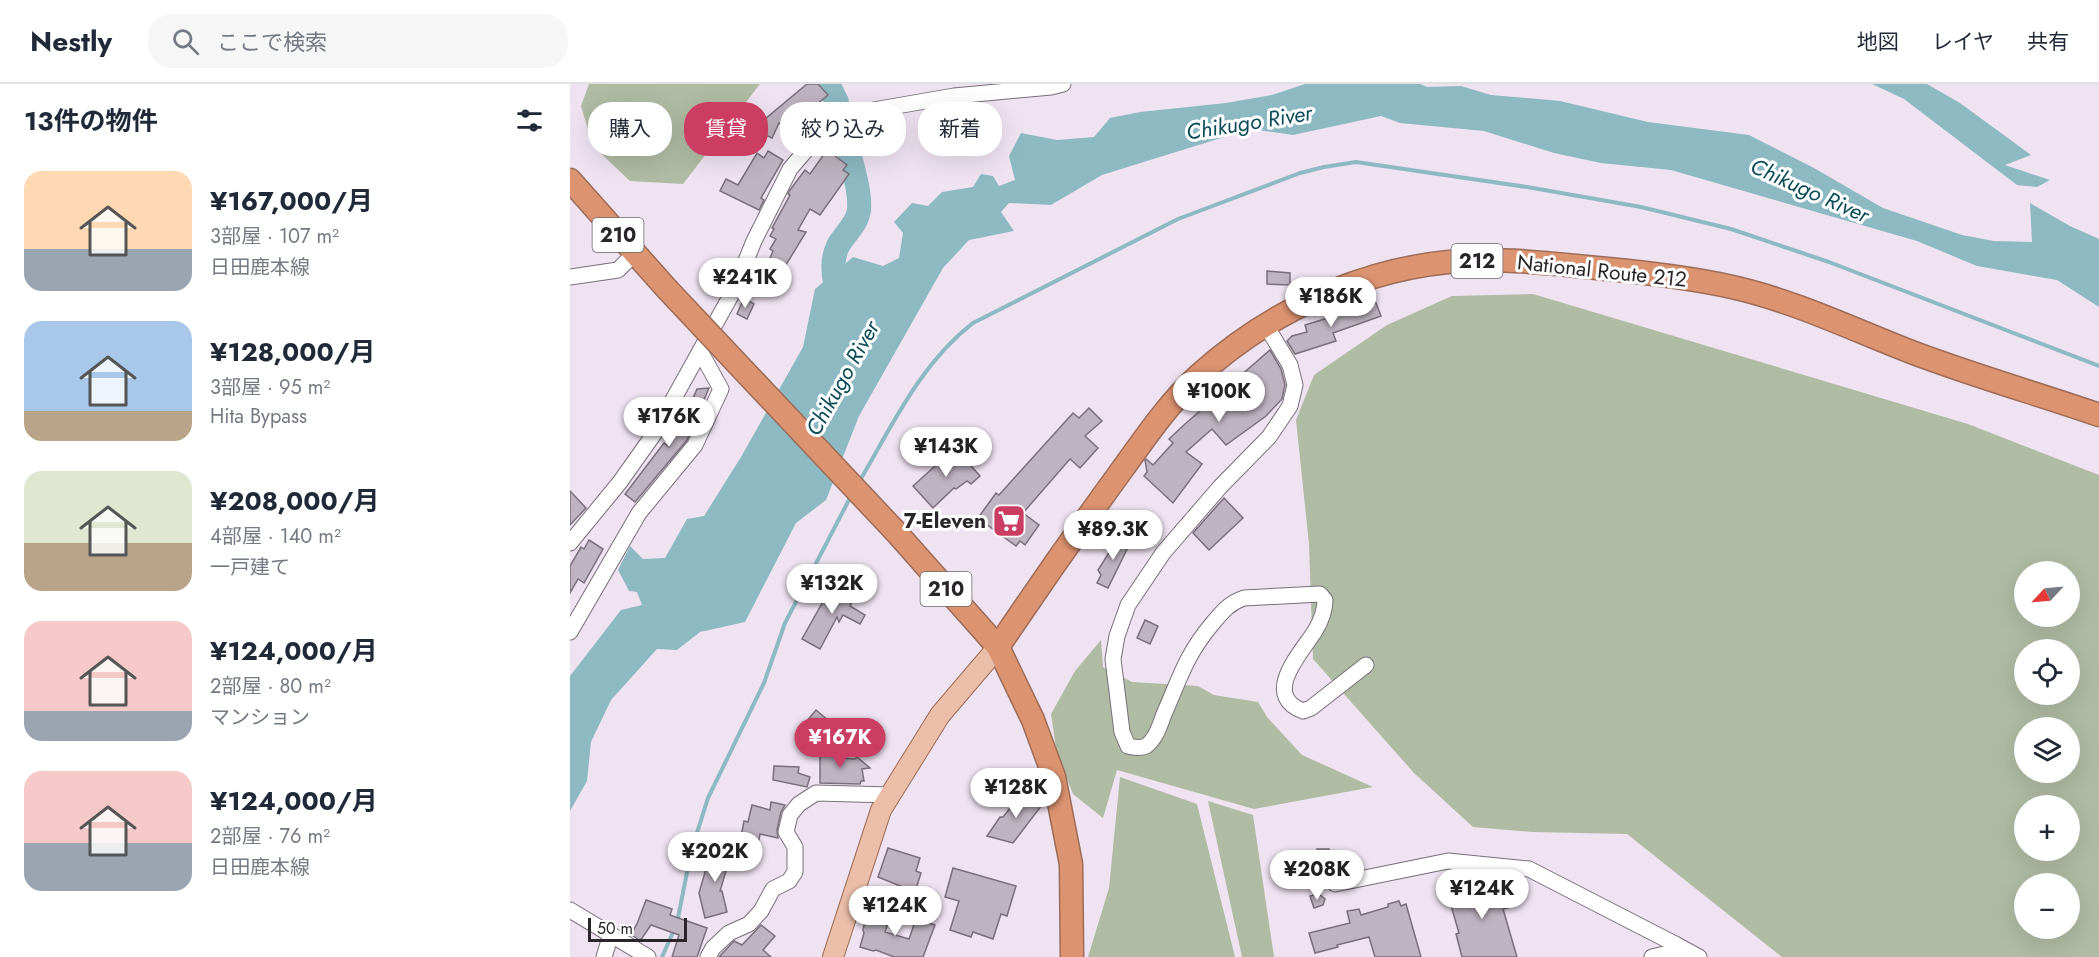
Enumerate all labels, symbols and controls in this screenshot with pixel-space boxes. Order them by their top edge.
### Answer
search box [148,14,568,68]
text: Nestly [30,21,112,62]
icon: search [169,25,202,58]
text: ここで検索 [217,26,327,58]
text: 地図 [1857,27,1899,57]
text: レイヤ [1932,27,1994,57]
text: 共有 [2027,27,2069,57]
water label: Chikugo River [1184,96,1316,148]
text: 13件の物件 [24,102,157,140]
chip: 購入 [588,102,672,156]
chip: 賃貸 [684,102,768,156]
chip: 絞り込み [780,102,906,156]
chip: 新着 [918,102,1002,156]
icon: filters [513,104,546,137]
water label: Chikugo River [1745,150,1876,231]
text: ¥167,000/月 [210,182,373,220]
icon: home [72,195,144,267]
road number: 210 [592,218,644,252]
text: 3部屋 · 107 m² [210,222,339,251]
road number: 212 [1452,244,1502,278]
street label: National Route 212 [1516,247,1688,295]
text: 日田鹿本線 [210,253,310,282]
pin: ¥241K [703,258,787,309]
text: ¥241K [713,263,777,292]
pin: ¥186K [1289,277,1373,328]
text: ¥186K [1299,282,1363,311]
water label: Chikugo River [797,313,888,441]
text: ¥128,000/月 [210,333,375,371]
icon: home [72,345,144,417]
pin: ¥100K [1177,372,1261,423]
text: 3部屋 · 95 m² [210,373,330,402]
text: ¥100K [1187,377,1251,406]
pin: ¥176K [627,397,711,448]
text: Hita Bypass [210,402,307,431]
text: ¥176K [638,402,700,431]
pin: ¥143K [904,427,988,478]
text: ¥143K [914,432,978,461]
text: ¥208,000/月 [210,482,379,520]
icon: home [72,495,144,567]
supermarket icon: 7-Eleven [991,503,1027,539]
place label: 7-Eleven [904,506,986,536]
pin: ¥89.3K [1064,510,1162,561]
text: ¥89.3K [1078,515,1148,544]
text: 4部屋 · 140 m² [210,522,341,551]
text: 一戸建て [210,553,290,582]
north arrow [2014,561,2080,627]
map controls [2014,561,2080,939]
pin: ¥132K [790,564,874,615]
text: ¥132K [800,569,864,598]
road number: 210 [920,572,971,606]
text: ¥124,000/月 [210,632,378,670]
button: locate [2014,639,2080,705]
icon: home [72,645,144,717]
text: 2部屋 · 80 m² [210,672,331,701]
text: マンション [210,703,310,732]
button: layers [2014,717,2080,783]
pin: ¥167K [798,718,882,769]
text: ¥167K [809,723,871,752]
pin: ¥128K [974,768,1058,819]
text: ¥128K [984,773,1048,802]
text: ¥124,000/月 [210,782,378,820]
icon: home [72,795,144,867]
button: + [2014,795,2080,861]
text: 2部屋 · 76 m² [210,822,330,851]
pin: ¥202K [673,832,757,883]
text: ¥202K [682,837,748,866]
pin: ¥208K [1275,850,1359,901]
text: 日田鹿本線 [210,853,310,882]
text: ¥208K [1284,855,1350,884]
pin: ¥124K [1440,869,1524,920]
button: − [2014,873,2080,939]
text: ¥124K [1450,874,1514,903]
pin: ¥124K [853,886,937,937]
text: ¥124K [863,891,927,920]
scale bar [588,915,687,942]
text: 50 m [597,917,633,940]

